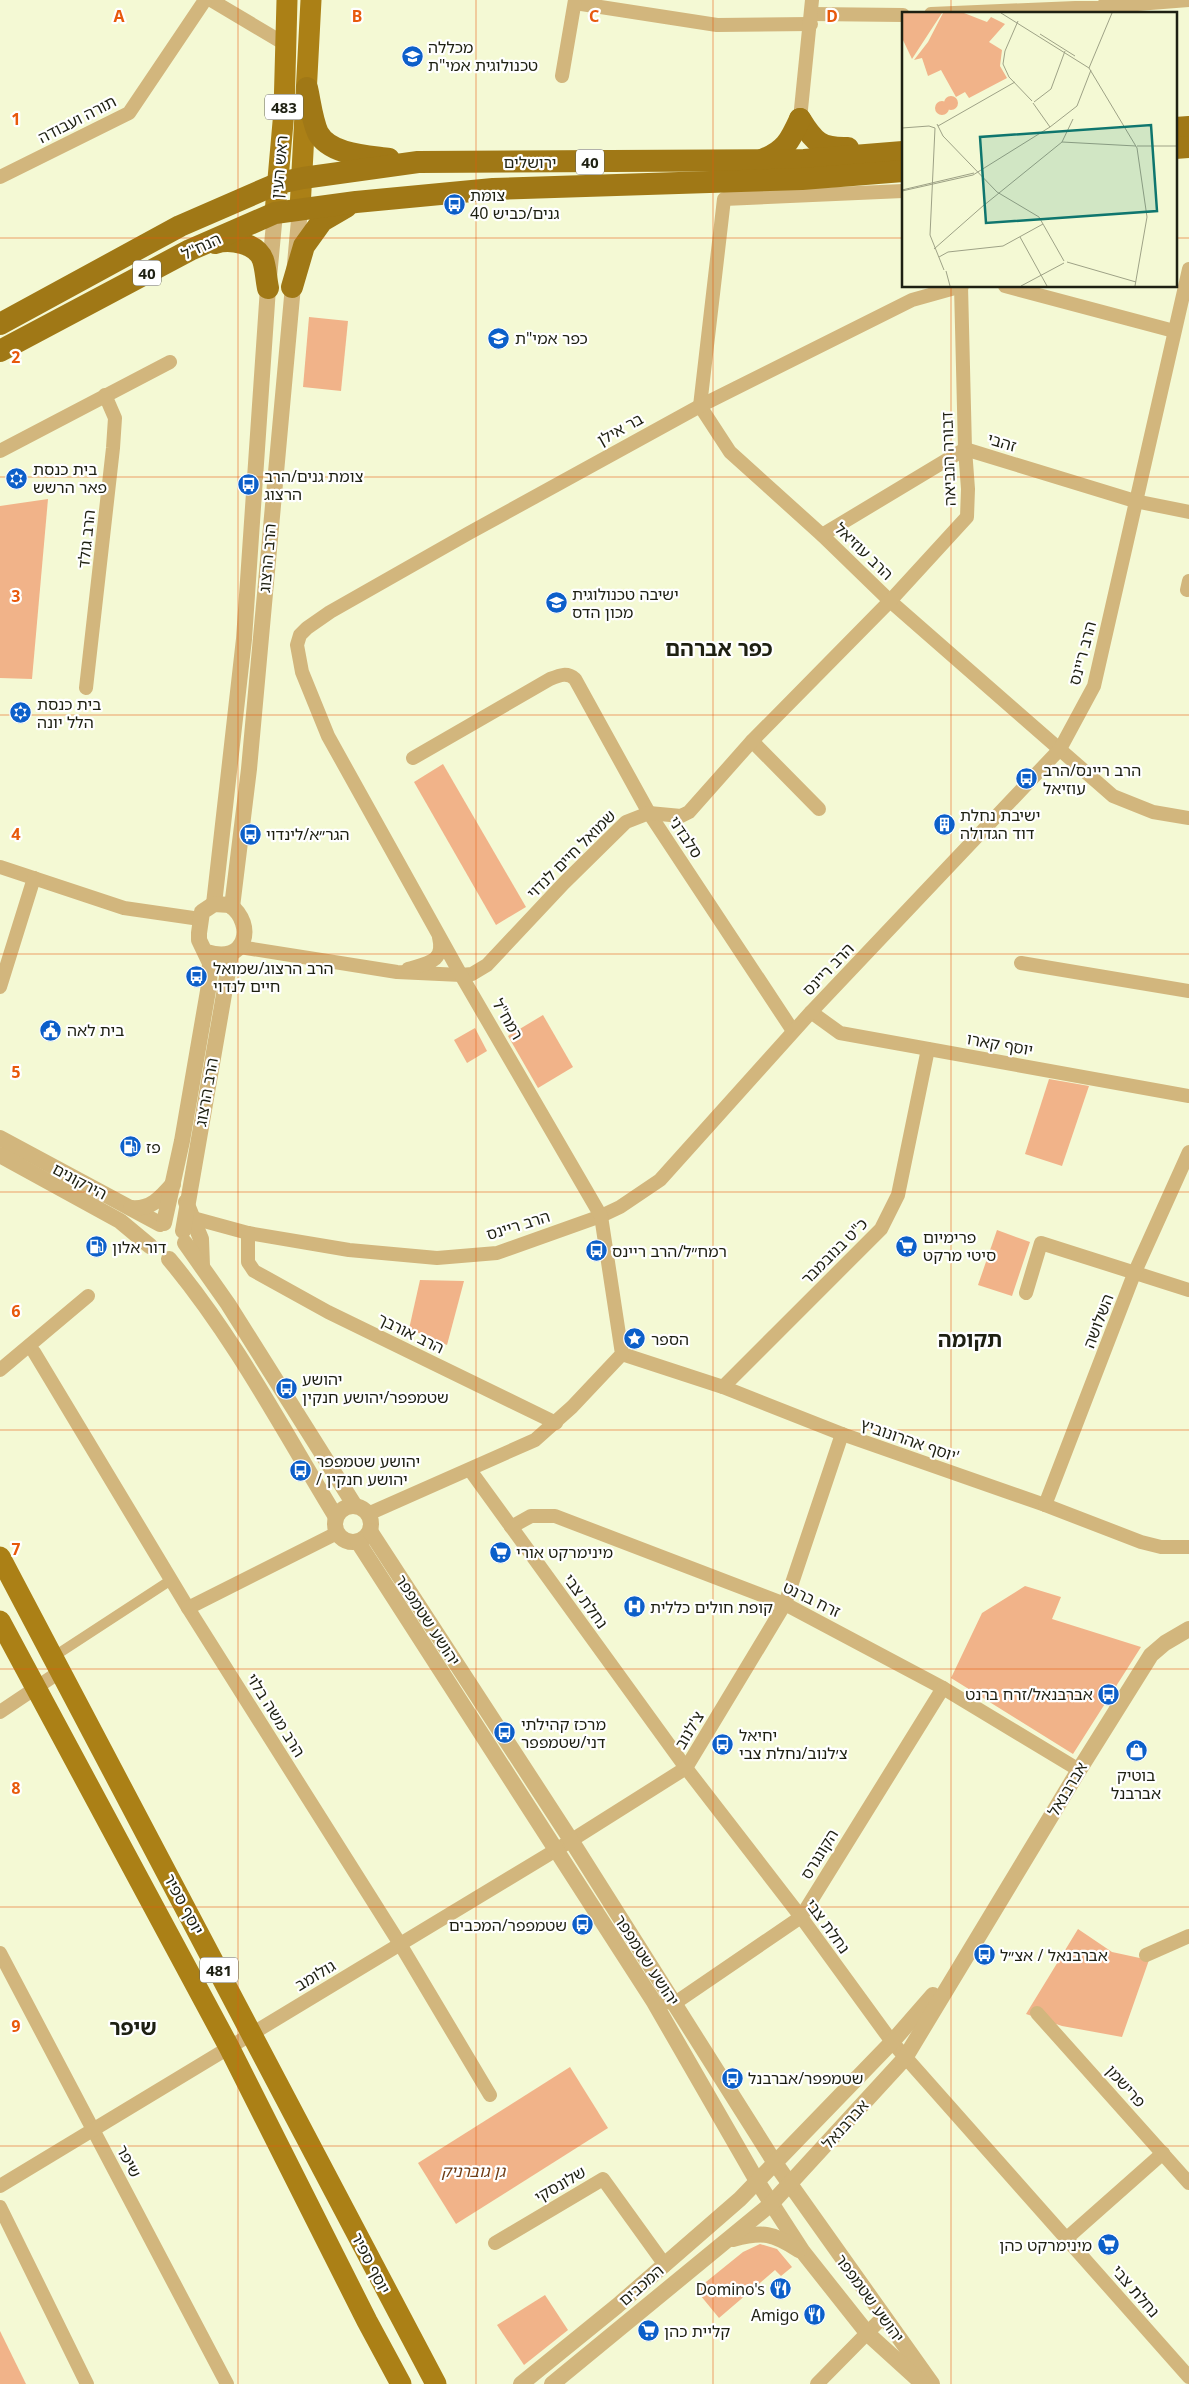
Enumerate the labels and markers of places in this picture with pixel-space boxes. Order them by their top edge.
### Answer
place label: מכללה טכנולוגית אמי"ת [428,36,538,76]
school or university icon: מכללה טכנולוגית אמי"ת [400,44,424,68]
place label: צומת גנים/כביש 40 [470,184,559,224]
bus stop icon: צומת גנים/כביש 40 [442,192,466,216]
school or university icon: כפר אמי"ת [487,326,511,350]
place label: כפר אמי"ת [515,327,588,349]
place label: בית כנסת פאר הרשש [33,458,107,498]
place label: צומת גנים/הרב הרצוג [264,465,363,505]
synagogue icon: בית כנסת פאר הרשש [5,466,29,490]
bus stop icon: צומת גנים/הרב הרצוג [236,473,260,497]
place label: ישיבה טכנולוגית מכון הדס [572,583,679,623]
school or university icon: ישיבה טכנולוגית מכון הדס [544,591,568,615]
place label: בית כנסת הלל יונה [37,693,101,733]
synagogue icon: בית כנסת הלל יונה [9,701,33,725]
place label: הרב ריינס/הרב עוזיאל [1043,759,1141,799]
bus stop icon: הרב ריינס/הרב עוזיאל [1015,767,1039,791]
place label: ישיבת נחלת דוד הגדולה [960,804,1040,844]
building icon: ישיבת נחלת דוד הגדולה [932,812,956,836]
bus stop icon: הגר״א/לינדוי [238,822,262,846]
place label: הגר״א/לינדוי [266,823,350,845]
place label: הרב הרצוג/שמואל חיים לנדוי [213,957,334,997]
bus stop icon: הרב הרצוג/שמואל חיים לנדוי [185,965,209,989]
public building icon: בית לאה [39,1018,63,1042]
place label: בית לאה [67,1019,124,1041]
fuel station icon: פז [118,1135,142,1159]
place label: פז [146,1136,161,1158]
place label: פרימיום סיטי מרקט [923,1226,996,1266]
supermarket icon: פרימיום סיטי מרקט [895,1234,919,1258]
fuel station icon: דור אלון [84,1235,108,1259]
place label: דור אלון [112,1236,167,1258]
bus stop icon: רמח״ל/הרב ריינס [584,1239,608,1263]
place label: רמח״ל/הרב ריינס [612,1240,727,1262]
place icon: הספר [623,1327,647,1351]
place label: הספר [651,1328,689,1350]
place label: יהושע שטמפפר/יהושע חנקין [302,1368,449,1408]
bus stop icon: יהושע שטמפפר/יהושע חנקין [274,1376,298,1400]
place label: יהושע שטמפפר / יהושע חנקין [316,1450,420,1490]
bus stop icon: יהושע שטמפפר / יהושע חנקין [288,1458,312,1482]
supermarket icon: מינימרקט אורי [488,1540,512,1564]
place label: מינימרקט אורי [516,1541,613,1563]
hospital icon: קופת חולים כללית [622,1595,646,1619]
place label: קופת חולים כללית [650,1596,773,1618]
bus stop icon: אברבנאל/זרח ברנט [1097,1682,1121,1706]
place label: אברבנאל/זרח ברנט [965,1683,1093,1705]
place label: מרכז קהילתי דני/שטמפפר [521,1713,606,1753]
bus stop icon: מרכז קהילתי דני/שטמפפר [493,1721,517,1745]
place label: יחיאל צ׳לנוב/נחלת צבי [739,1724,848,1764]
bus stop icon: יחיאל צ׳לנוב/נחלת צבי [711,1732,735,1756]
shop icon: בוטיק אברבנל [1124,1739,1148,1763]
place label: בוטיק אברבנל [1111,1764,1161,1804]
bus stop icon: שטמפפר/המכבים [571,1913,595,1937]
place label: שטמפפר/המכבים [449,1914,567,1936]
bus stop icon: אברבנאל / אצ״ל [972,1943,996,1967]
place label: אברבנאל / אצ״ל [1000,1944,1108,1966]
bus stop icon: שטמפפר/אברבנל [720,2066,744,2090]
place label: שטמפפר/אברבנל [748,2067,863,2089]
supermarket icon: מינימרקט כהן [1096,2233,1120,2257]
place label: מינימרקט כהן [999,2234,1092,2256]
restaurant icon: Domino's [769,2277,793,2301]
place label: Domino's [696,2278,765,2300]
restaurant icon: Amigo [803,2303,827,2327]
place label: Amigo [751,2304,799,2326]
supermarket icon: קליית כהן [636,2319,660,2343]
place label: קליית כהן [664,2320,730,2342]

